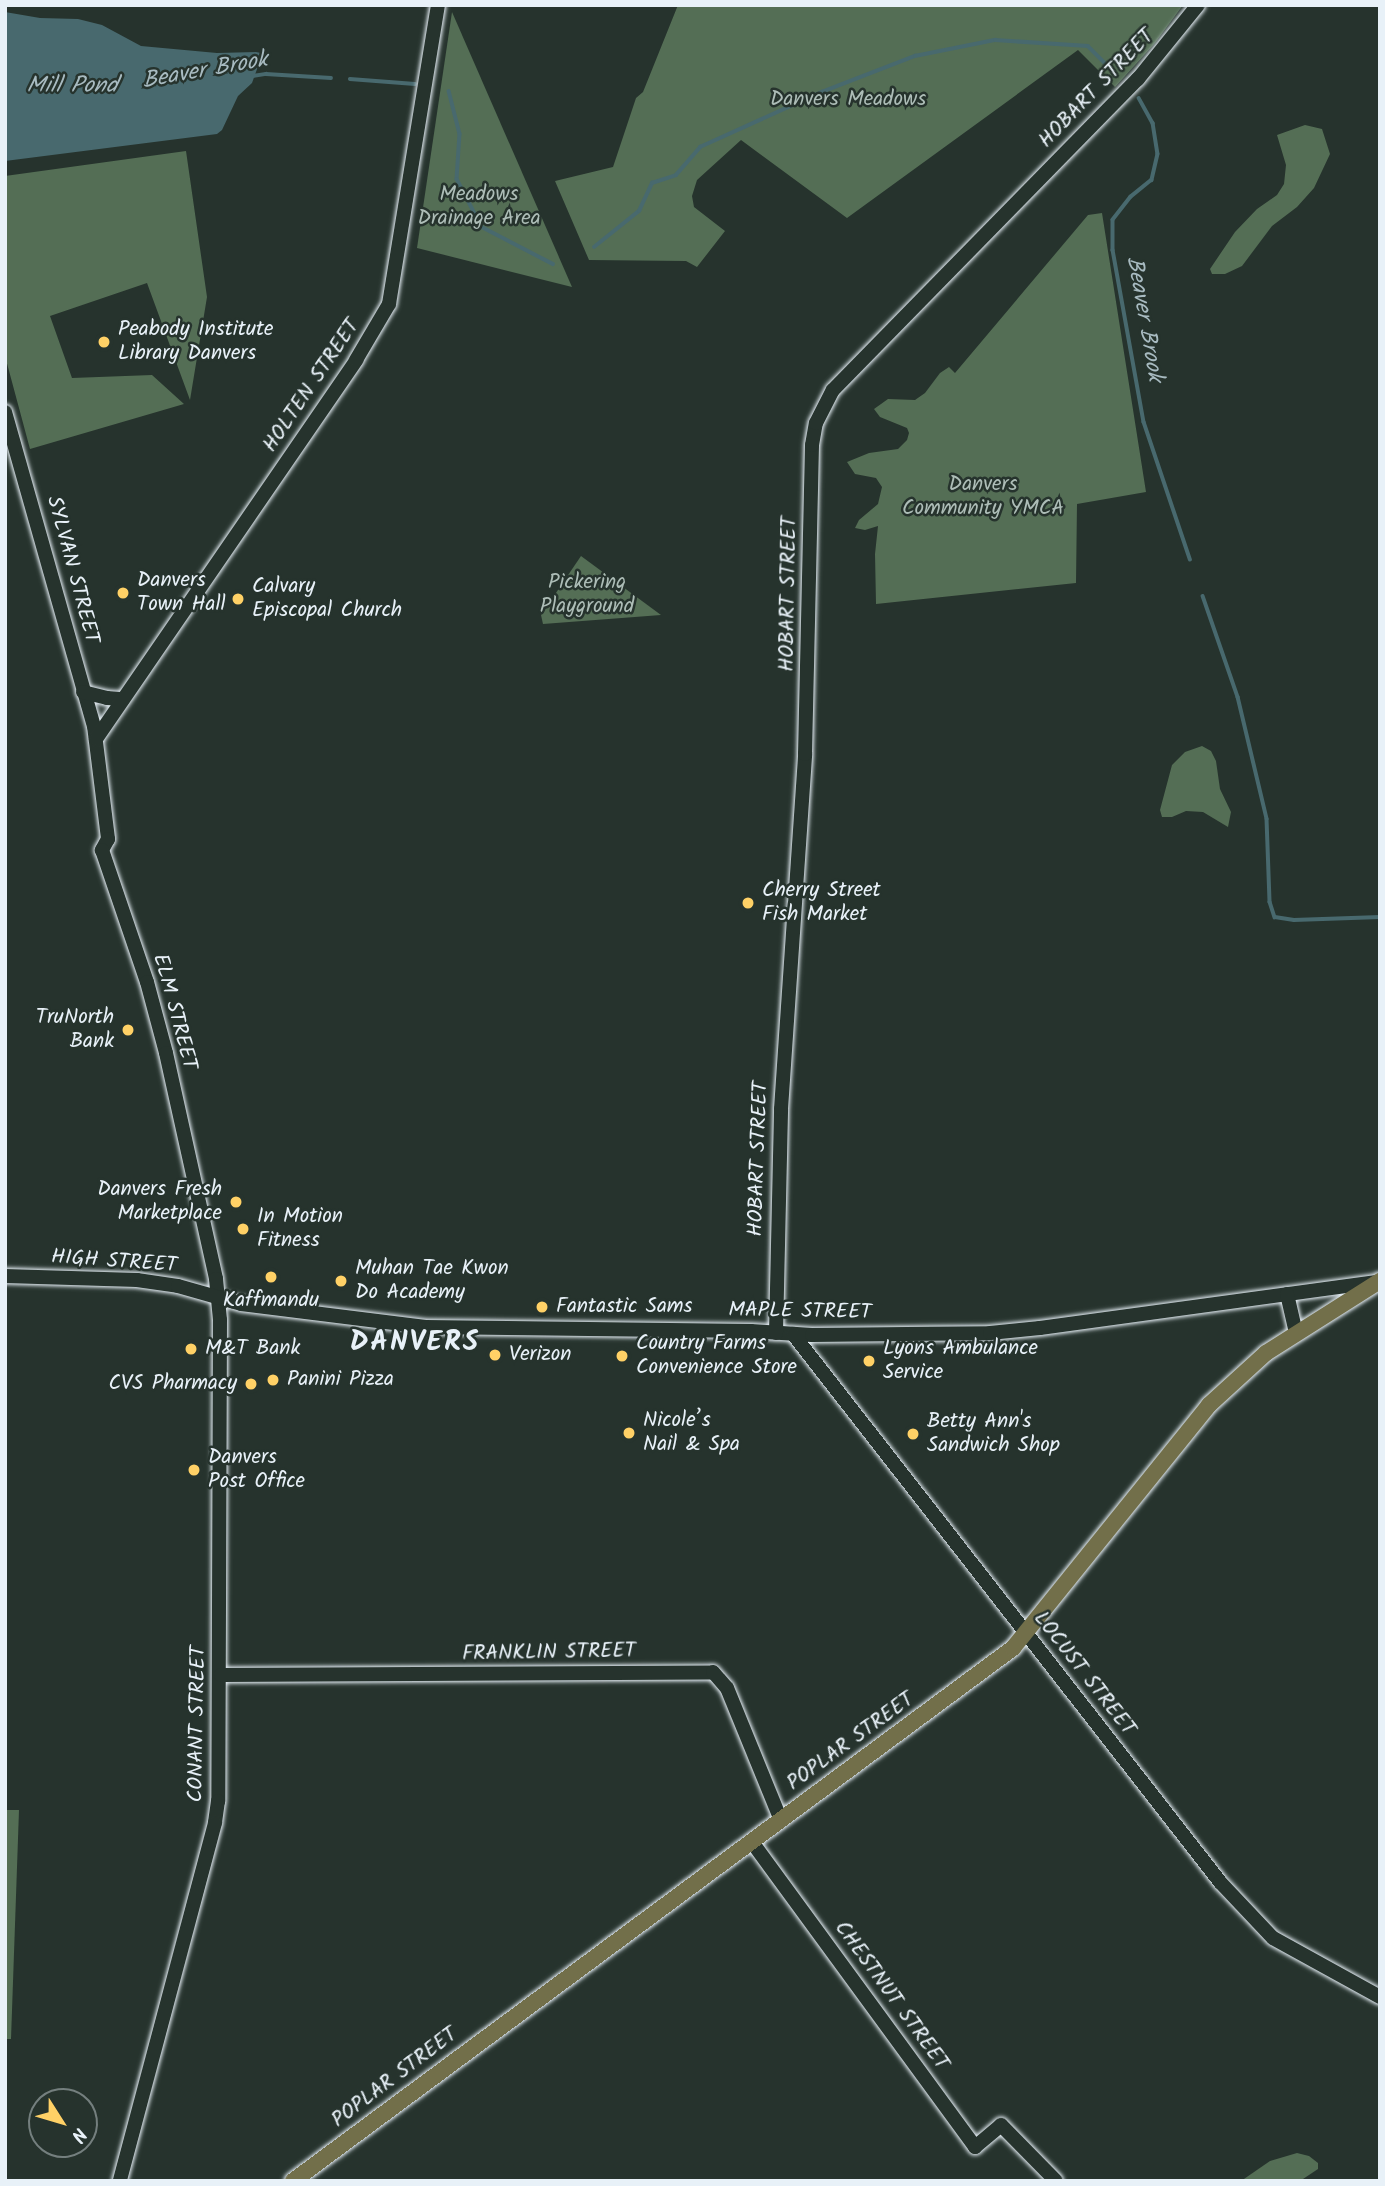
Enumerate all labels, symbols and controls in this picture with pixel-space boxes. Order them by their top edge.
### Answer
street label: HOBART STREET [1034,24,1160,154]
water label: Beaver Brook [140,46,270,96]
water label: Mill Pond [27,72,117,100]
park label: Danvers Meadows [770,87,926,113]
park label: Meadows Drainage Area [417,182,541,232]
water label: Beaver Brook [1119,254,1169,384]
street label: HOLTEN STREET [258,315,366,457]
place label: Peabody Institute Library Danvers [118,317,274,367]
marker: Peabody Institute Library Danvers [96,334,112,350]
park label: Danvers Community YMCA [902,472,1064,522]
street label: SYLVAN STREET [40,493,104,647]
street label: HOBART STREET [775,516,803,672]
place label: Danvers Town Hall [137,568,226,618]
park label: Pickering Playground [540,570,634,620]
place label: Calvary Episcopal Church [252,574,402,624]
marker: Danvers Town Hall [115,585,131,601]
marker: Calvary Episcopal Church [230,591,246,607]
place label: Cherry Street Fish Market [762,878,881,928]
marker: Cherry Street Fish Market [740,895,756,911]
street label: ELM STREET [146,951,202,1073]
place label: TruNorth Bank [36,1005,114,1055]
marker: TruNorth Bank [120,1022,136,1038]
street label: HOBART STREET [744,1081,774,1237]
place label: Danvers Fresh Marketplace [97,1177,222,1227]
marker: Danvers Fresh Marketplace [228,1194,244,1210]
place label: In Motion Fitness [257,1204,343,1254]
marker: In Motion Fitness [235,1221,251,1237]
street label: HIGH STREET [50,1245,178,1279]
place label: Muhan Tae Kwon Do Academy [355,1256,509,1306]
marker: Kaffmandu [263,1269,279,1285]
marker: Muhan Tae Kwon Do Academy [333,1273,349,1289]
place label: Kaffmandu [223,1288,319,1314]
place label: Fantastic Sams [556,1294,692,1320]
street label: MAPLE STREET [728,1298,872,1326]
marker: Fantastic Sams [534,1299,550,1315]
district label: DANVERS [351,1326,479,1360]
place label: Country Farms Convenience Store [636,1331,797,1381]
place label: M&T Bank [205,1336,300,1362]
place label: Lyons Ambulance Service [883,1336,1038,1386]
marker: M&T Bank [183,1341,199,1357]
place label: Verizon [509,1342,572,1368]
marker: Verizon [487,1347,503,1363]
marker: Country Farms Convenience Store [614,1348,630,1364]
marker: Lyons Ambulance Service [861,1353,877,1369]
place label: Panini Pizza [287,1367,394,1393]
place label: CVS Pharmacy [108,1371,237,1397]
marker: Panini Pizza [265,1372,281,1388]
marker: CVS Pharmacy [243,1376,259,1392]
place label: Nicole’s Nail & Spa [643,1408,740,1458]
place label: Betty Ann's Sandwich Shop [927,1409,1060,1459]
marker: Nicole’s Nail & Spa [621,1425,637,1441]
marker: Betty Ann's Sandwich Shop [905,1426,921,1442]
place label: Danvers Post Office [208,1445,305,1495]
marker: Danvers Post Office [186,1462,202,1478]
street label: LOCUST STREET [1028,1607,1140,1741]
street label: FRANKLIN STREET [462,1639,636,1667]
street label: CONANT STREET [184,1645,212,1803]
street label: POPLAR STREET [782,1687,920,1797]
street label: CHESTNUT STREET [828,1917,954,2075]
street label: POPLAR STREET [327,2022,463,2134]
north arrow [28,2088,98,2158]
text: N [63,2121,94,2148]

